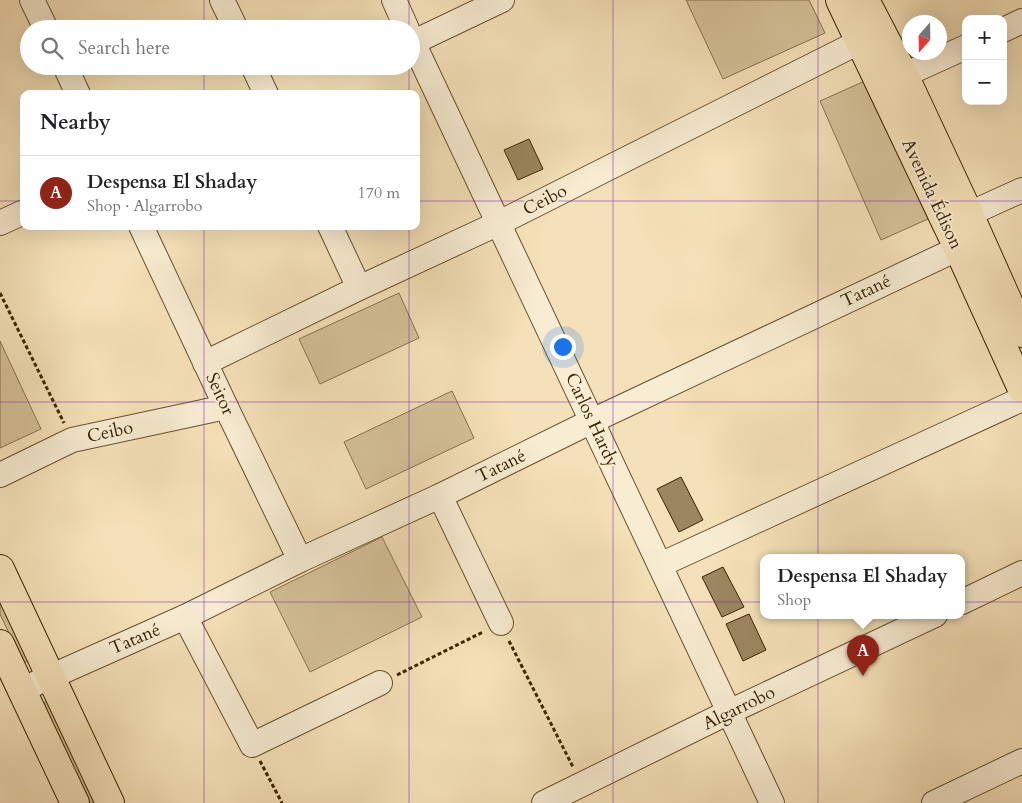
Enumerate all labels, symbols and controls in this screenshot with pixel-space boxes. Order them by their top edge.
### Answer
north arrow [902,15,947,60]
map controls [962,15,1007,105]
button: + [962,15,1007,60]
search box [20,20,420,75]
icon: search [38,34,66,62]
text: Search here [78,35,170,61]
button: − [962,60,1007,105]
text: Nearby [40,108,111,137]
street label: Avenida Édison [895,135,969,254]
text: Despensa El Shaday [87,169,257,195]
street label: Ceibo [519,178,572,222]
text: A [50,182,62,204]
text: 170 m [358,182,400,204]
text: Shop · Algarrobo [87,195,203,217]
street label: Tatané [837,269,895,313]
your location [550,334,576,360]
street label: Seitor [199,369,241,420]
street label: Carlos Hardy [559,369,625,472]
street label: Ceibo [85,415,136,449]
street label: Tatané [472,443,530,489]
popup [760,554,965,619]
text: Despensa El Shaday [777,563,948,589]
text: Shop [777,589,811,611]
street label: Tatané [106,617,164,661]
pin: A [847,635,879,676]
street label: Algarrobo [699,680,780,736]

